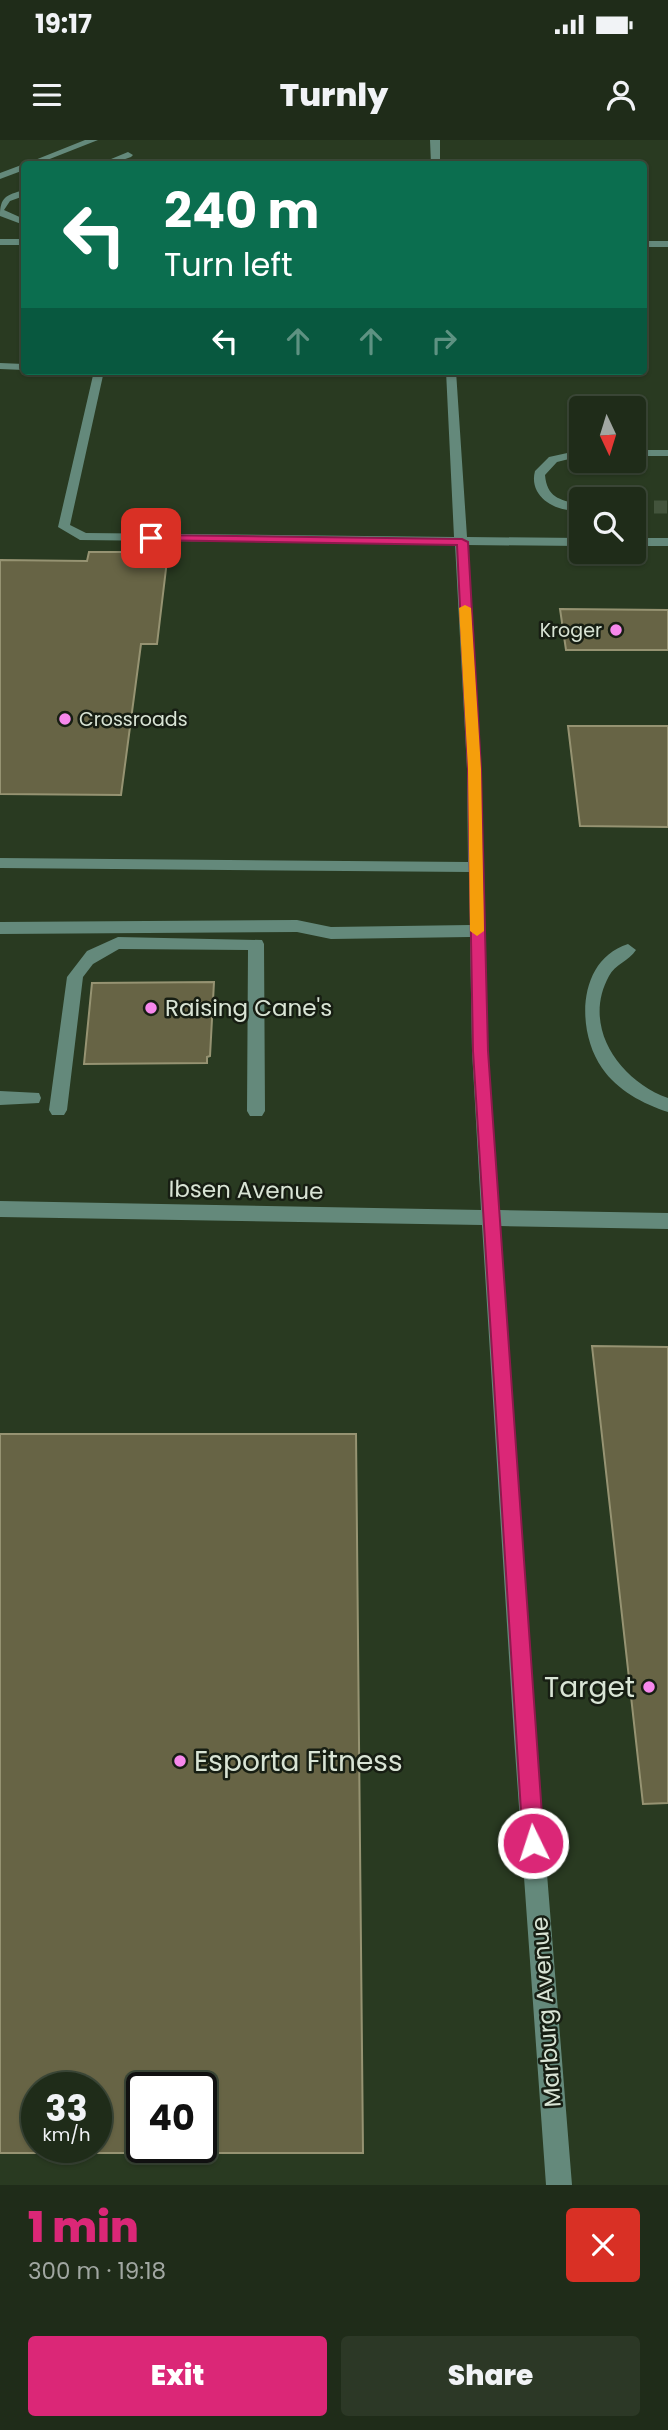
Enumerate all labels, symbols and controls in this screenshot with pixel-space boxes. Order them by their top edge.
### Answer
text: 19:17 [35,6,92,42]
text: Turnly [280,72,388,117]
icon: menu [28,76,66,114]
icon: person [602,76,640,114]
text: 240 m [164,177,319,245]
icon: left [49,189,140,280]
text: Turn left [164,242,293,287]
icon: left [206,322,244,360]
icon: ahead [279,322,317,360]
icon: ahead [352,322,390,360]
icon: right [425,322,463,360]
north arrow [569,396,646,472]
map controls [569,396,646,564]
button: search [569,487,646,564]
pin [121,508,181,568]
icon: arrive [132,519,170,557]
place label: Kroger [540,617,602,644]
marker: Kroger [608,622,624,638]
place label: Crossroads [79,706,188,733]
marker: Crossroads [57,711,73,727]
place label: Raising Cane's [165,992,332,1024]
marker: Raising Cane's [143,1000,159,1016]
street label: Ibsen Avenue [168,1173,324,1207]
place label: Target [544,1668,635,1707]
marker: Target [641,1679,657,1695]
place label: Esporta Fitness [194,1742,403,1781]
marker: Esporta Fitness [172,1753,188,1769]
position arrow [496,1806,570,1880]
street label: Marburg Avenue [523,1916,569,2108]
speed limit sign: 40 [126,2072,217,2163]
text: 33 [45,2084,88,2133]
text: km/h [43,2122,90,2147]
text: 1 min [28,2198,139,2257]
button: close [566,2208,640,2282]
text: 300 m · 19:18 [28,2255,166,2287]
button: Exit [28,2336,327,2416]
button: Share [341,2336,640,2416]

